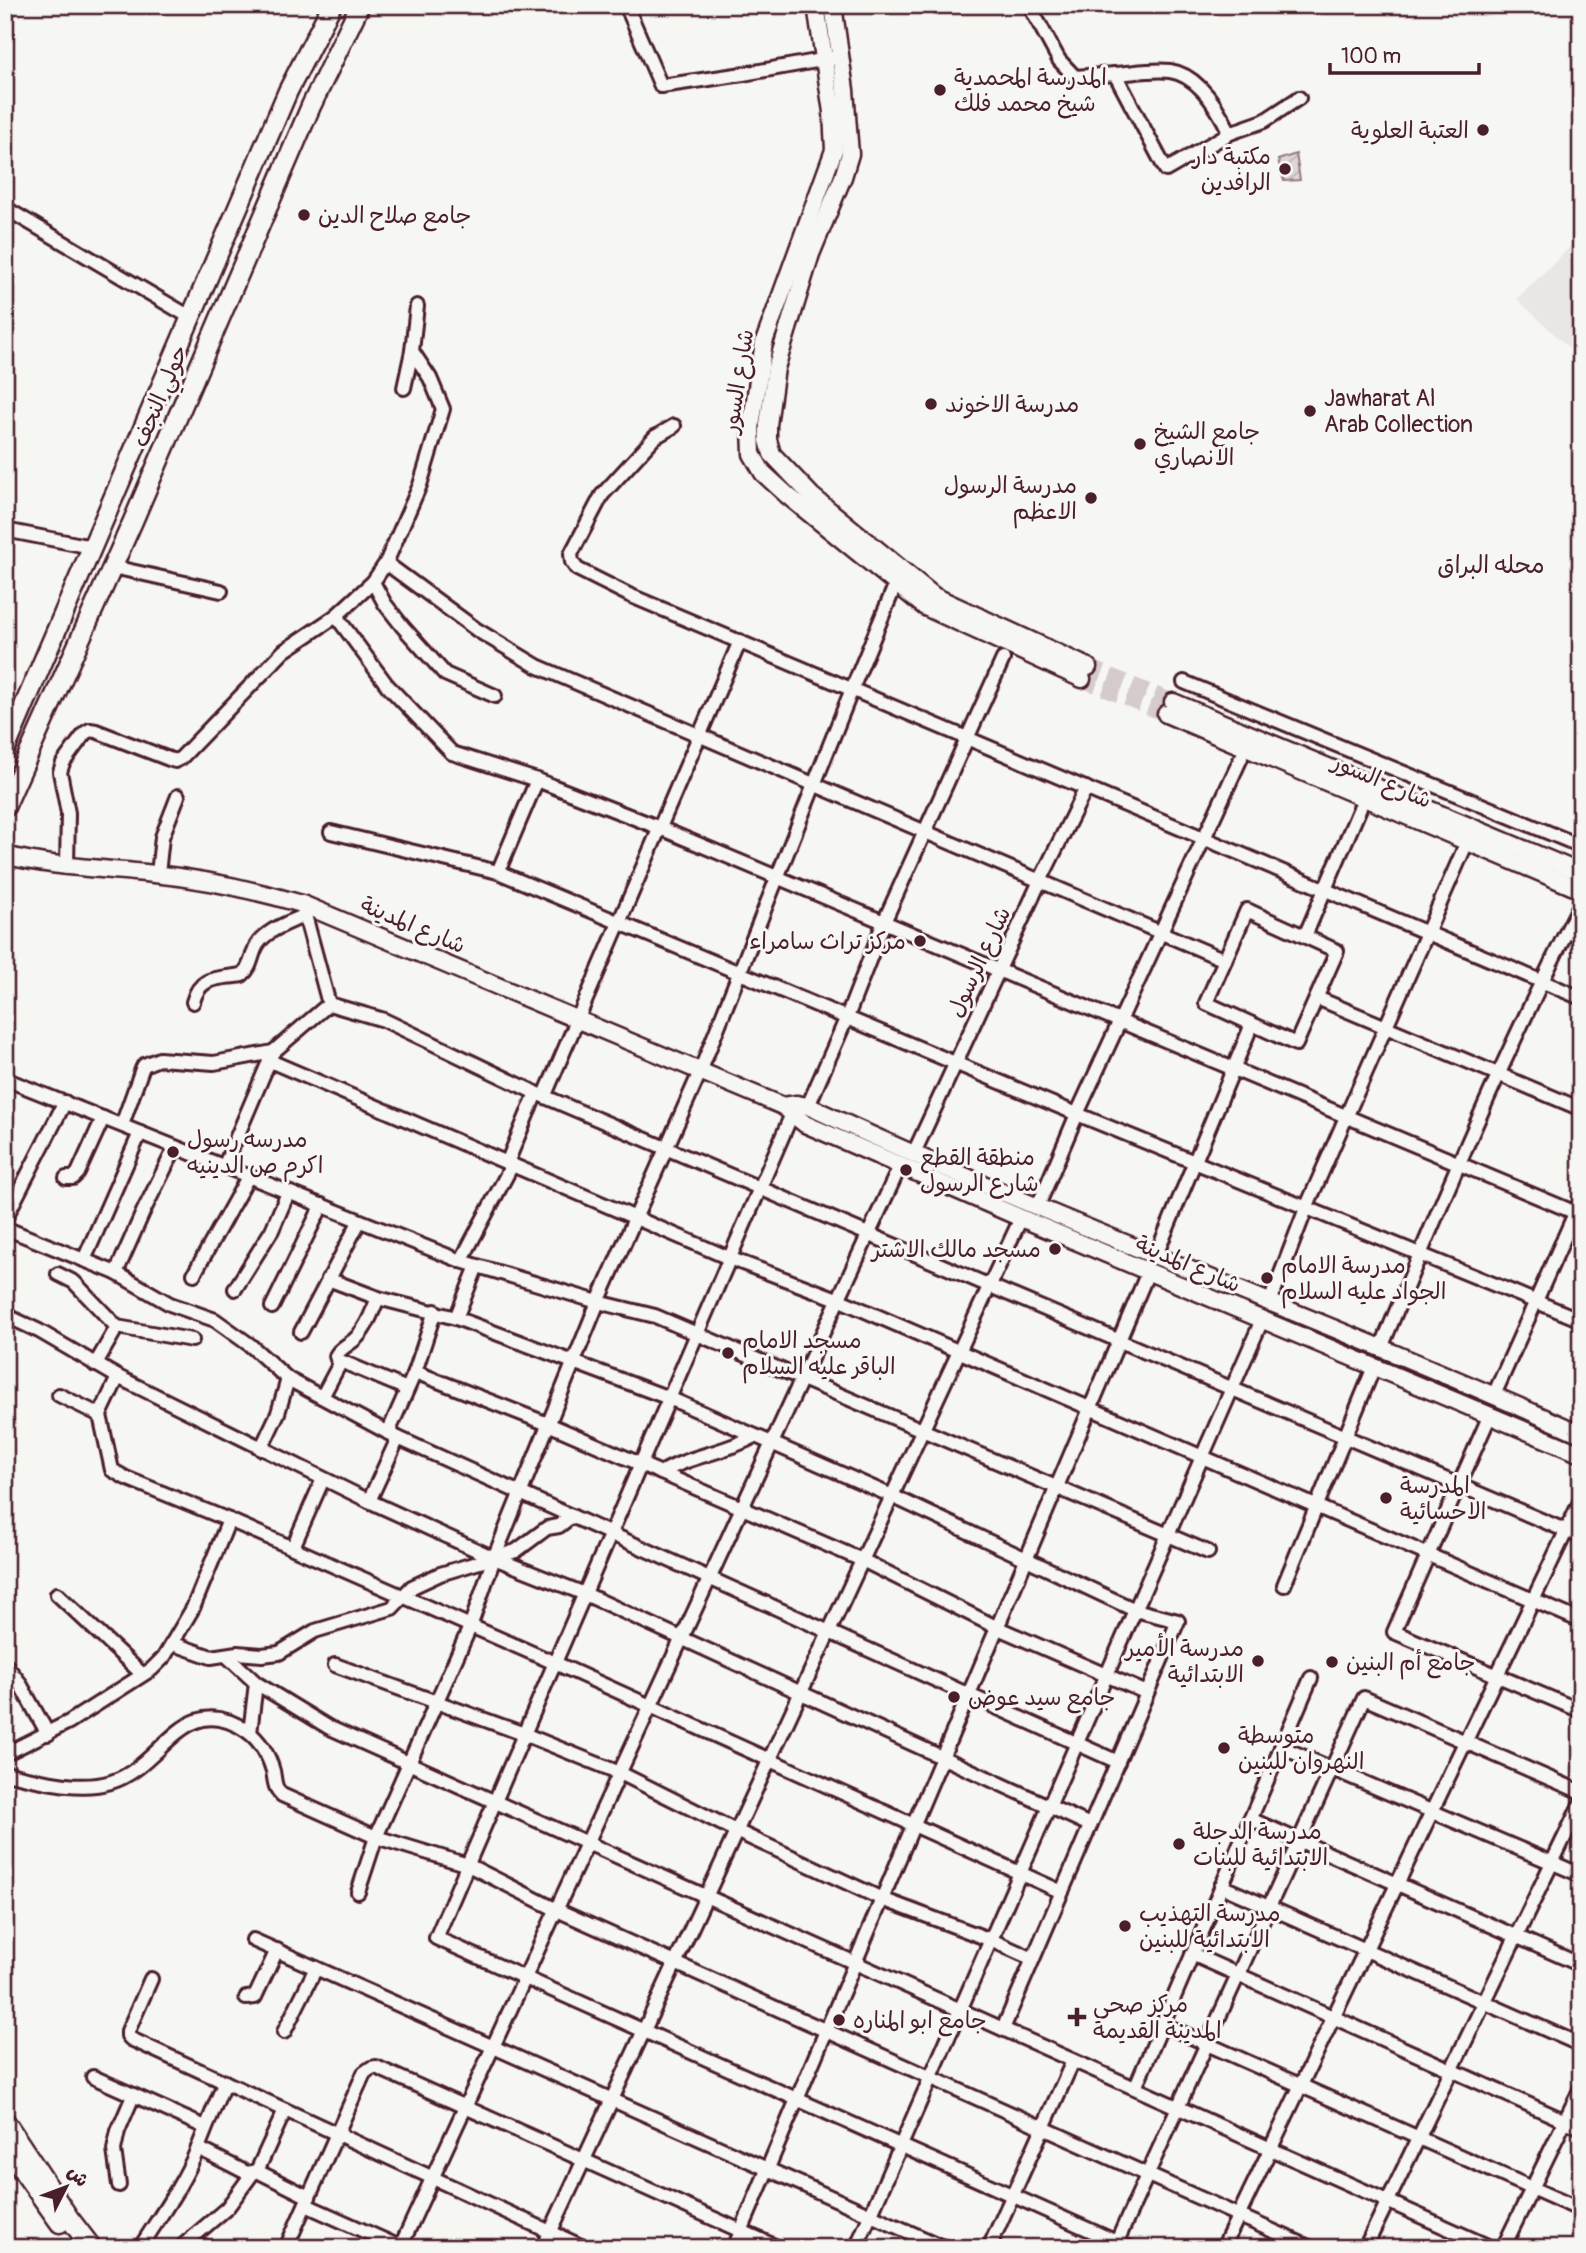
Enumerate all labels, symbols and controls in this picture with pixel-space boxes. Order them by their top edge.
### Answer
scale bar [1330,32,1479,76]
text: 100 m [1341,43,1401,70]
place label: المدرسة المحمدية شيخ محمد فلك [954,63,1107,119]
marker: المدرسة المحمدية شيخ محمد فلك [932,82,948,98]
place label: العتبة العلوية [1351,116,1469,145]
marker: العتبة العلوية [1475,122,1491,138]
place label: مكتبة دار الرافدين [1191,142,1271,197]
marker: مكتبة دار الرافدين [1277,161,1293,177]
place label: جامع صلاح الدين [318,201,472,232]
marker: جامع صلاح الدين [296,207,312,223]
street label: شارع السور [715,327,762,437]
street label: حولي النجف [125,340,200,454]
place label: Jawharat Al Arab Collection [1324,384,1473,439]
place label: مدرسة الاخوند [945,390,1079,419]
marker: مدرسة الاخوند [923,396,939,412]
marker: Jawharat Al Arab Collection [1302,403,1318,419]
place label: جامع الشيخ الانصاري [1154,417,1260,474]
marker: جامع الشيخ الانصاري [1132,436,1148,452]
place label: مدرسة الرسول الاعظم [944,471,1077,529]
marker: مدرسة الرسول الاعظم [1083,490,1099,506]
district label: محله البراق [1437,551,1545,580]
street label: شارع السور [1326,746,1436,816]
street label: شارع المدينة [356,890,470,961]
street label: شارع الرسول [941,902,1018,1022]
place label: مركز تراث سامراء [749,927,906,956]
marker: مركز تراث سامراء [912,933,928,949]
place label: مدرسه رسول اکرم ص الدینیه [187,1125,323,1182]
place label: منطقة القطع شارع الرسول [920,1143,1039,1199]
marker: مدرسه رسول اکرم ص الدینیه [165,1144,181,1160]
marker: منطقة القطع شارع الرسول [898,1162,914,1178]
street label: شارع المدينة [1131,1229,1245,1300]
place label: مسجد مالك الاشتر [870,1235,1041,1264]
marker: مسجد مالك الاشتر [1047,1241,1063,1257]
place label: مدرسة الامام الجواد عليه السلام [1281,1251,1446,1309]
marker: مدرسة الامام الجواد عليه السلام [1259,1270,1275,1286]
place label: مسجد الامام الباقر عليه السلام [742,1326,896,1384]
marker: مسجد الامام الباقر عليه السلام [720,1345,736,1361]
place label: المدرسة الاحسائية [1400,1471,1486,1526]
marker: المدرسة الاحسائية [1378,1490,1394,1506]
place label: مدرسة الأمير الابتدائية [1124,1632,1244,1689]
place label: جامع أم البنين [1346,1648,1475,1680]
marker: مدرسة الأمير الابتدائية [1250,1653,1266,1669]
marker: جامع أم البنين [1324,1654,1340,1670]
place label: جامع سيد عوض [968,1683,1116,1714]
marker: جامع سيد عوض [946,1689,962,1705]
place label: متوسطة النهروان للبنين [1238,1721,1364,1776]
marker: متوسطة النهروان للبنين [1216,1740,1232,1756]
place label: مدرسة الدجلة الابتدائية للبنات [1193,1817,1328,1872]
marker: مدرسة الدجلة الابتدائية للبنات [1171,1836,1187,1852]
place label: مدرسة التهذيب الابتدائية للبنين [1139,1899,1280,1954]
marker: مدرسة التهذيب الابتدائية للبنين [1117,1918,1133,1934]
place label: مركز صحي المدينة القديمة [1093,1990,1222,2045]
place label: جامع ابو المناره [853,2006,987,2037]
marker: مركز صحي المدينة القديمة [1067,2007,1087,2027]
marker: جامع ابو المناره [831,2012,847,2028]
north arrow [32,2152,102,2222]
text: ش [62,2160,94,2192]

